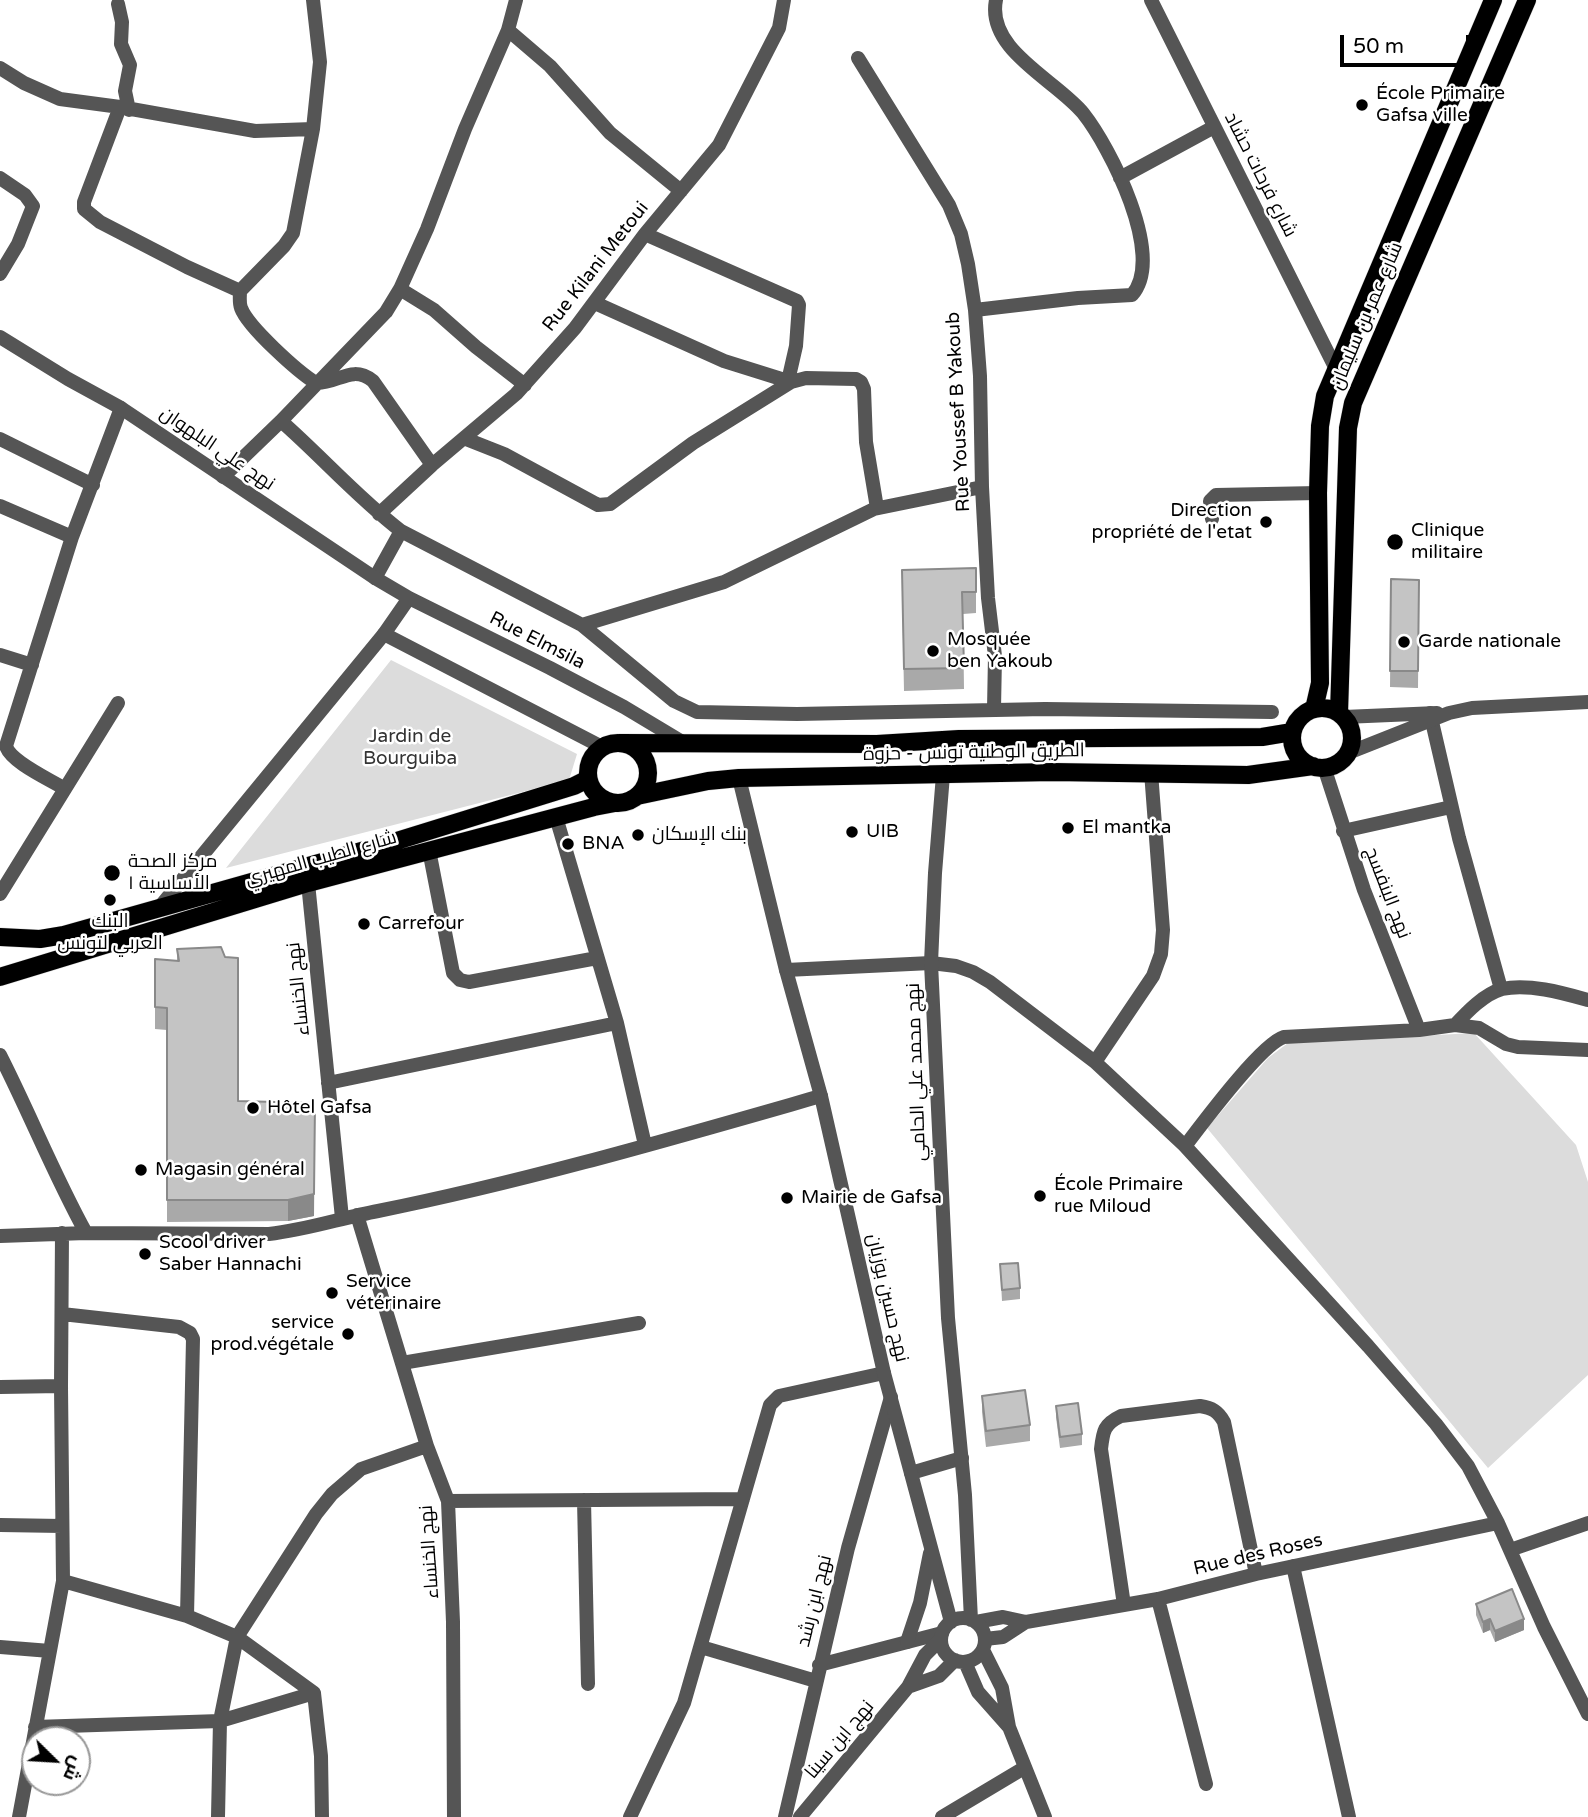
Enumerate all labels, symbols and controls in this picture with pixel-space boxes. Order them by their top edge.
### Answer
scale bar [1343,21,1472,65]
text: 50 m [1353,34,1404,59]
place label: École Primaire Gafsa ville [1376,83,1505,127]
marker: École Primaire Gafsa ville [1354,97,1370,113]
street label: شارع فرحات حشاد [1219,109,1301,241]
street label: Rue Kilani Metoui [538,197,654,337]
street label: شارع عمر بن سليمان [1326,239,1408,393]
street label: Rue Youssef B Yakoub [942,311,976,513]
street label: نهج علي البلهوان [155,402,279,496]
place label: Direction propriété de l'etat [1092,500,1252,544]
marker: Direction propriété de l'etat [1258,514,1274,530]
place label: Clinique militaire [1411,520,1484,564]
marker: Clinique militaire [1385,532,1405,552]
street label: Rue Elmsila [485,607,589,675]
place label: Mosquée ben Yakoub [947,629,1053,673]
place label: Garde nationale [1418,631,1561,653]
marker: Garde nationale [1396,634,1412,650]
marker: Mosquée ben Yakoub [925,643,941,659]
park label: Jardin de Bourguiba [363,726,457,770]
street label: الطريق الوطنية تونس - حزوة [863,740,1085,766]
place label: El mantka [1082,817,1171,839]
marker: El mantka [1060,820,1076,836]
place label: UIB [866,821,899,843]
place label: بنك الإسكان [652,824,747,846]
marker: UIB [844,824,860,840]
street label: شارع الطيب المهيري [243,826,399,892]
marker: بنك الإسكان [630,827,646,843]
place label: BNA [582,833,625,855]
marker: BNA [560,836,576,852]
street label: نهج البنفسج [1359,844,1415,942]
place label: مركز الصحة الأساسية ١ [128,851,217,895]
marker: مركز الصحة الأساسية ١ [102,863,122,883]
marker: البنك العربي لتونس [102,892,118,908]
place label: البنك العربي لتونس [57,911,163,955]
place label: Carrefour [378,913,464,935]
marker: Carrefour [356,916,372,932]
street label: نهج الخنساء [283,941,315,1037]
street label: نهج محمد علي الحامي [902,982,932,1162]
place label: Hôtel Gafsa [267,1097,372,1119]
marker: Hôtel Gafsa [245,1100,261,1116]
place label: Magasin général [155,1159,305,1181]
marker: Magasin général [133,1162,149,1178]
place label: École Primaire rue Miloud [1054,1174,1183,1218]
place label: Mairie de Gafsa [801,1187,942,1209]
marker: École Primaire rue Miloud [1032,1188,1048,1204]
marker: Mairie de Gafsa [779,1190,795,1206]
place label: Scool driver Saber Hannachi [159,1232,302,1276]
street label: نهج حسين بوزيان [861,1232,913,1364]
marker: Scool driver Saber Hannachi [137,1246,153,1262]
place label: Service vétérinaire [346,1271,441,1315]
marker: Service vétérinaire [324,1285,340,1301]
place label: service prod.végétale [210,1312,334,1356]
marker: service prod.végétale [340,1326,356,1342]
street label: نهج الخنساء [415,1504,445,1600]
street label: Rue des Roses [1191,1529,1325,1581]
street label: نهج ابن رشد [793,1553,837,1649]
street label: نهج ابن سينا [801,1696,879,1784]
north arrow [21,1726,91,1796]
text: ش [58,1753,88,1784]

